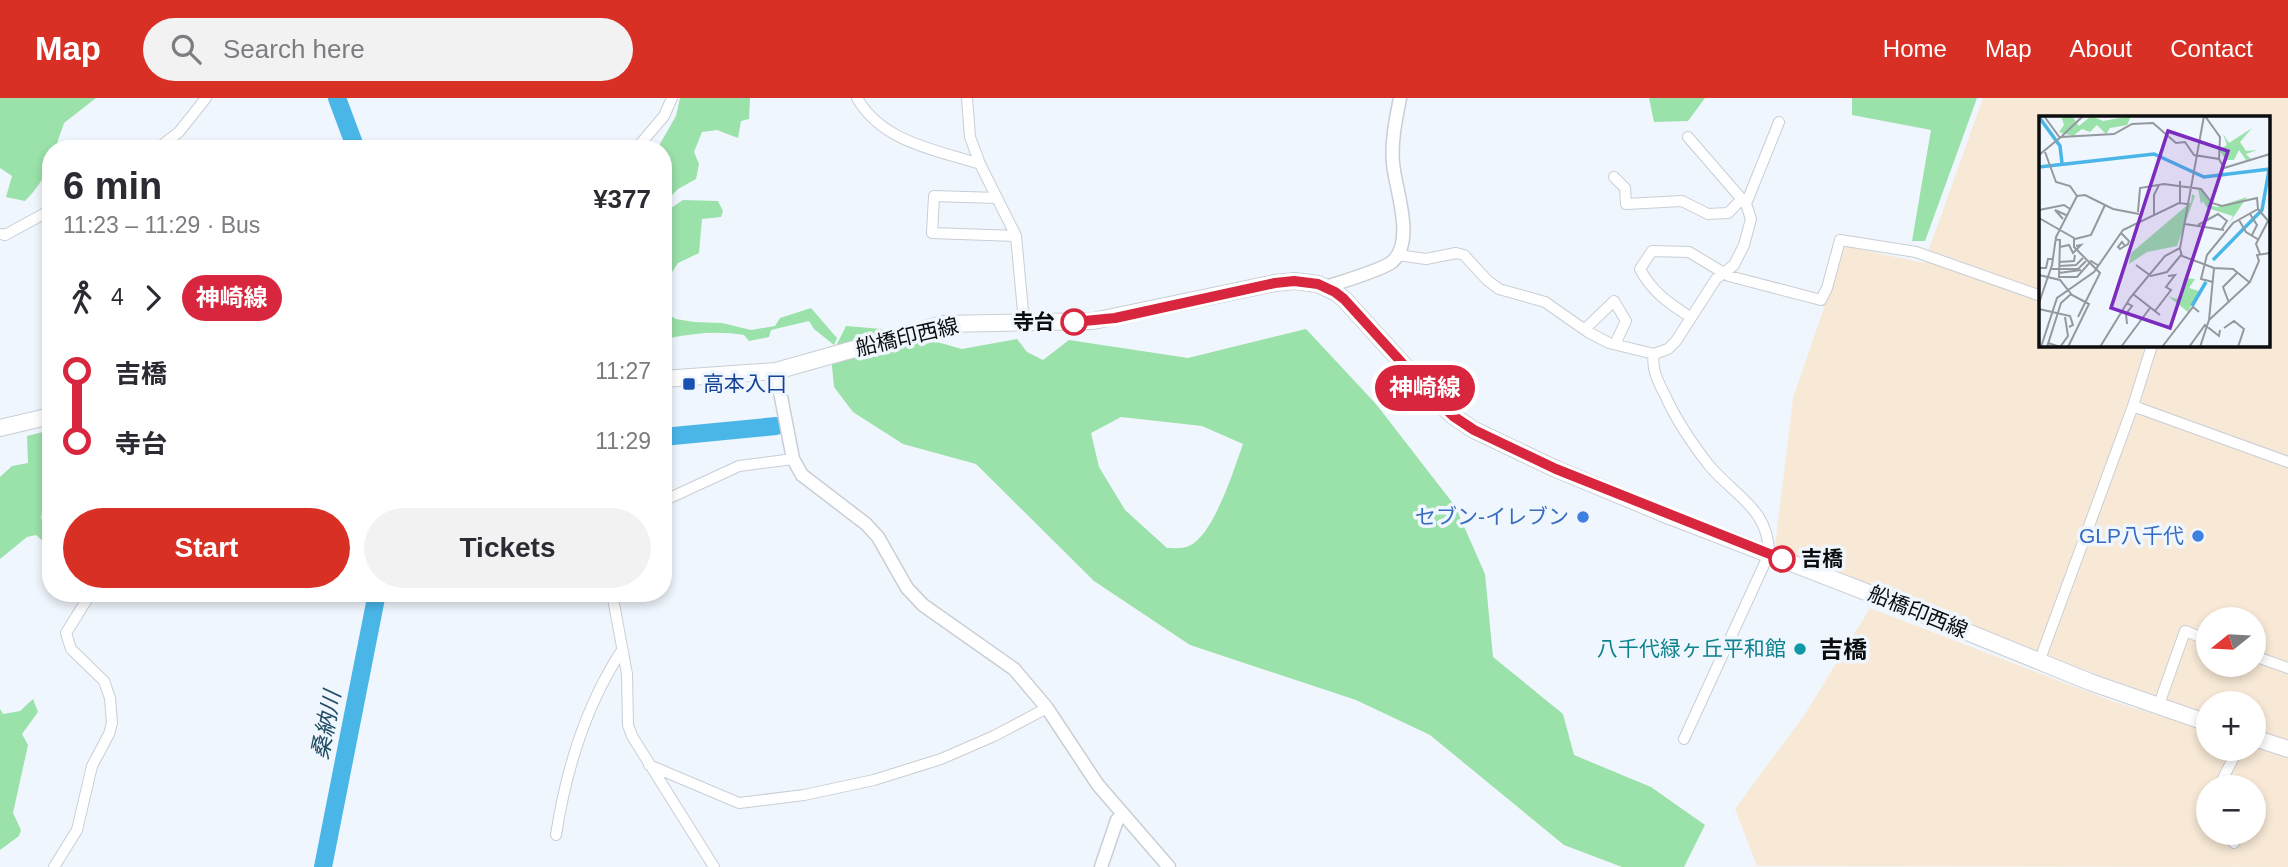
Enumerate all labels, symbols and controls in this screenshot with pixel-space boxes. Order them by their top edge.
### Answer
search box [143,18,633,81]
text: Map [35,30,101,67]
icon: search [167,30,205,68]
text: Search here [223,34,365,64]
text: Home [1883,35,1947,62]
text: Map [1985,35,2032,62]
text: About [2070,35,2132,62]
text: Contact [2170,35,2253,62]
inset map [2039,116,2270,346]
text: 6 min [63,165,162,207]
text: ¥377 [593,184,651,214]
text: 11:23 – 11:29 · Bus [63,212,260,238]
icon: walk [63,279,101,317]
icon: forward [134,279,172,317]
text: 4 [111,284,124,310]
text: 神崎線 [196,284,268,311]
marker: 寺台 [1061,309,1087,335]
place label: 寺台 [1013,310,1055,333]
street label: 船橋印西線 [853,313,961,360]
text: 11:27 [595,358,651,384]
text: 吉橋 [115,359,167,389]
line badge: 神崎線 [1385,365,1465,411]
place label: 高本入口 [703,372,787,395]
text: 神崎線 [1389,374,1461,401]
marker: 高本入口 [681,376,697,392]
text: 11:29 [595,428,651,454]
text: 寺台 [115,429,167,459]
place label: セブン-イレブン [1415,505,1569,528]
button: Start [63,508,350,588]
button: Tickets [364,508,651,588]
marker: セブン-イレブン [1575,509,1591,525]
place label: GLP八千代 [2079,524,2184,547]
marker: GLP八千代 [2190,528,2206,544]
marker: 吉橋 [1769,546,1795,572]
place label: 吉橋 [1801,547,1843,570]
street label: 船橋印西線 [1865,581,1971,642]
north arrow [2196,607,2266,677]
map controls [2196,607,2266,845]
district label: 吉橋 [1819,636,1867,663]
place label: 八千代緑ヶ丘平和館 [1597,637,1786,660]
marker: 八千代緑ヶ丘平和館 [1792,641,1808,657]
water label: 桑納川 [307,686,346,761]
button: + [2196,691,2266,761]
button: − [2196,775,2266,845]

